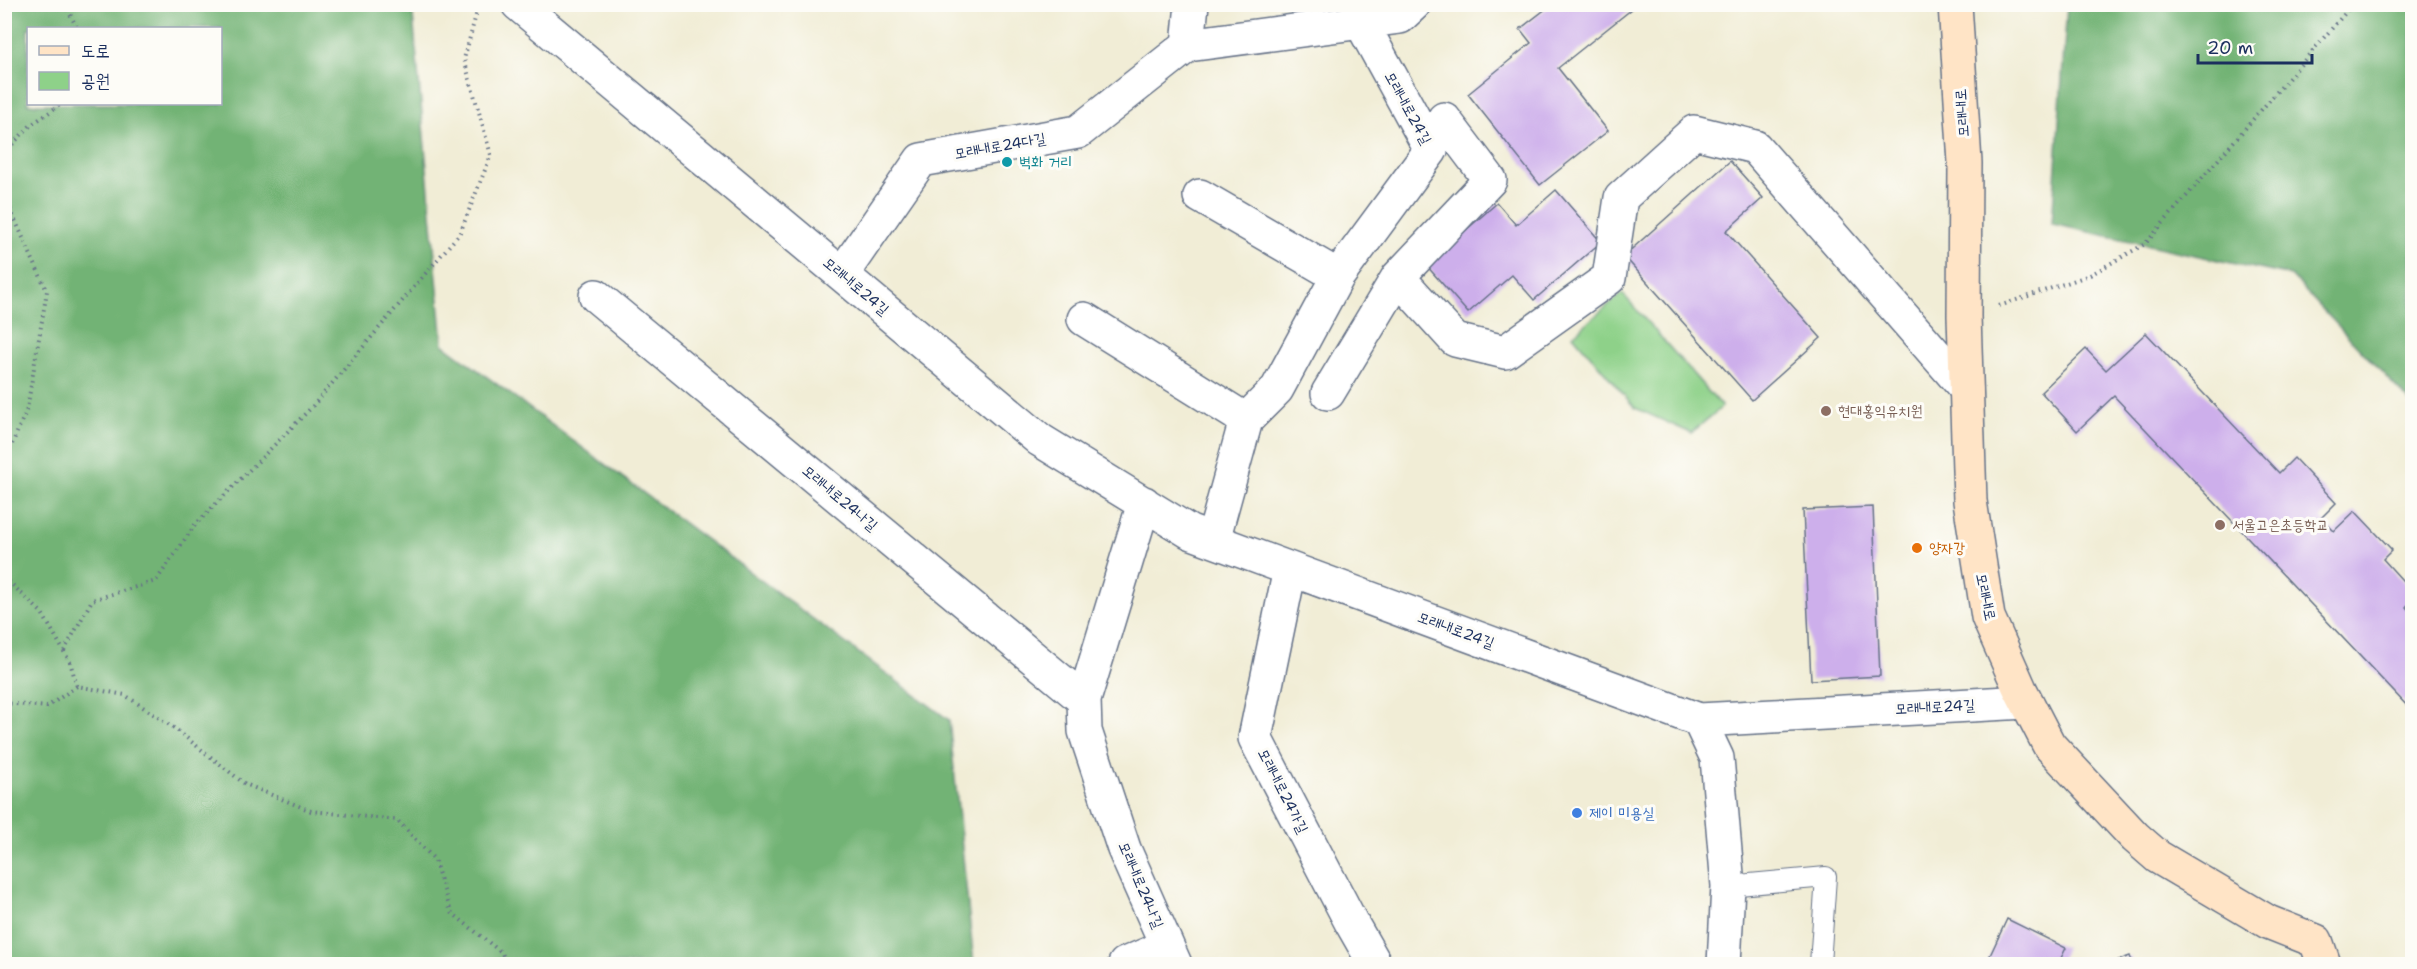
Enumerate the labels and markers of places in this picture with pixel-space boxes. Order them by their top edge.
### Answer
place label: 벽화 거리 [1019,152,1072,172]
marker: 벽화 거리 [1000,155,1014,169]
place label: 현대홍익유치원 [1838,401,1923,421]
marker: 현대홍익유치원 [1819,404,1833,418]
place label: 서울고은초등학교 [2232,515,2329,535]
marker: 서울고은초등학교 [2213,518,2227,532]
place label: 양자강 [1929,538,1965,558]
marker: 양자강 [1910,541,1924,555]
place label: 제이 미용실 [1589,803,1654,823]
marker: 제이 미용실 [1570,806,1584,820]

